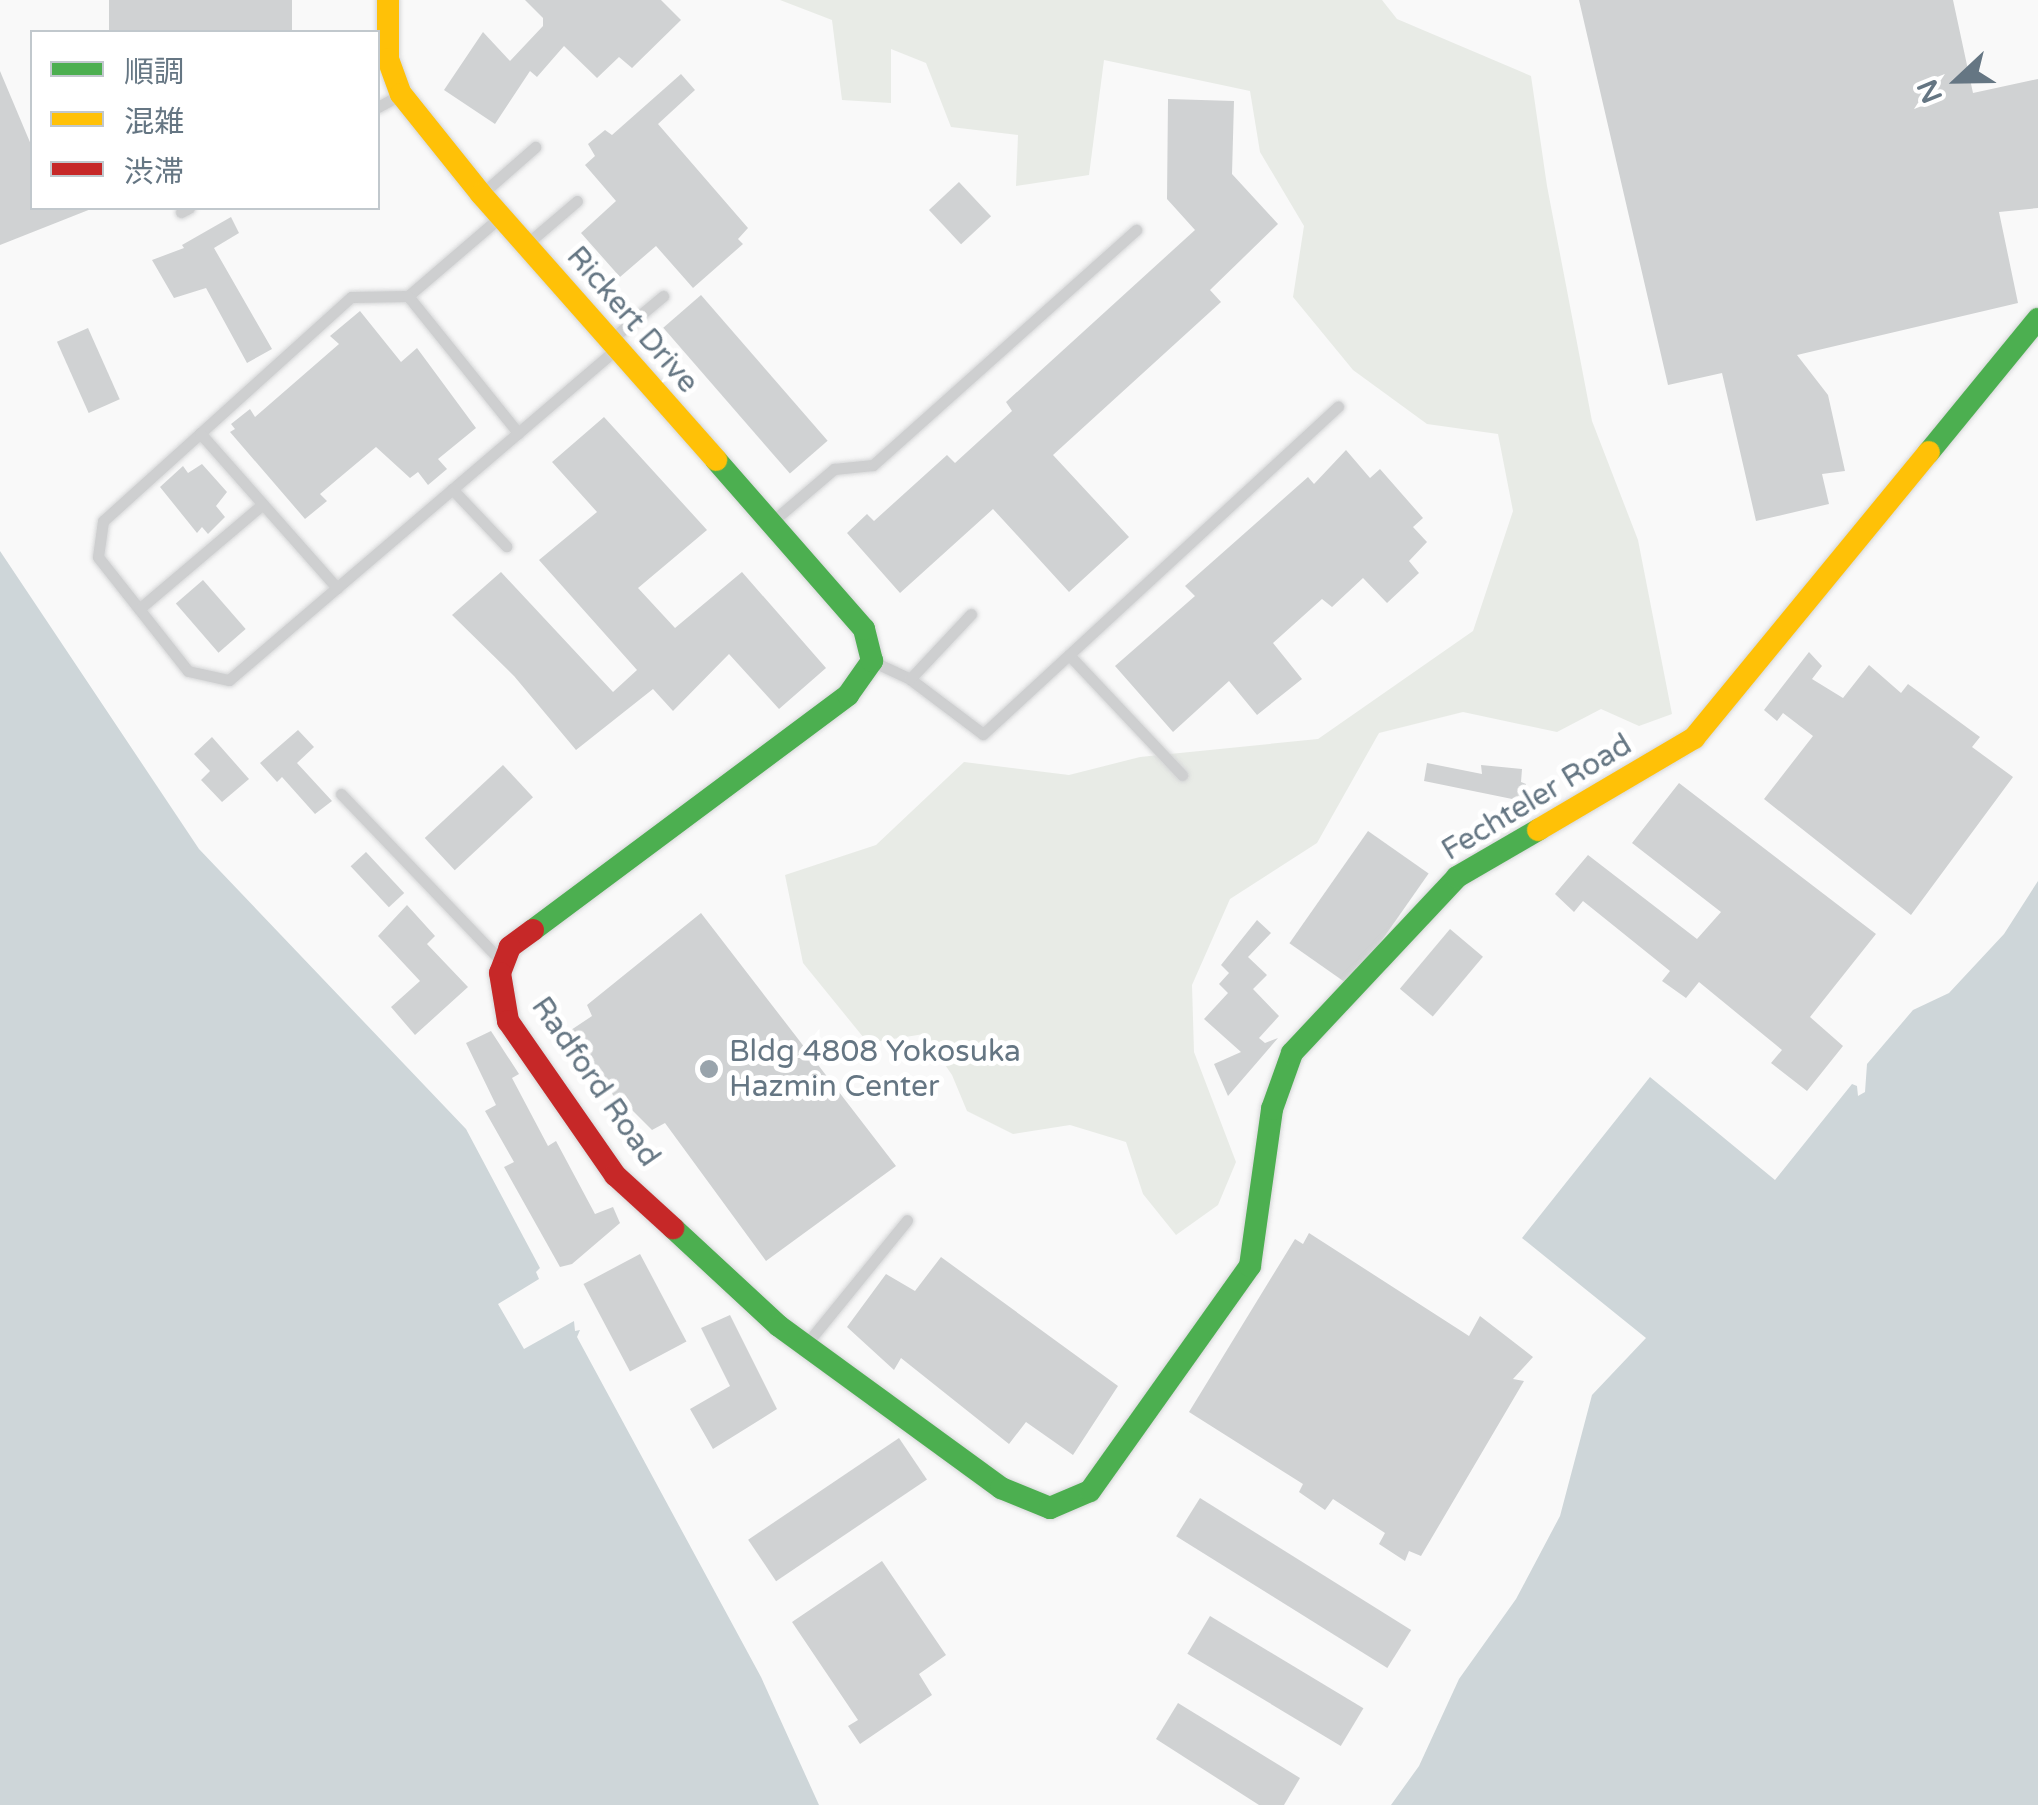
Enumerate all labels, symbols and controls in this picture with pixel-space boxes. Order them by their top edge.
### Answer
legend [30,30,380,210]
north arrow [1908,30,2008,130]
text: 順調 [124,54,184,91]
text: N [1910,74,1950,108]
text: 混雑 [124,104,184,141]
text: 渋滞 [124,154,184,191]
street label: Rickert Drive [559,239,705,401]
street label: Fechteler Road [1435,727,1639,869]
street label: Radford Road [523,990,667,1174]
place label: Bldg 4808 Yokosuka Hazmin Center [729,1034,1021,1104]
marker: Bldg 4808 Yokosuka Hazmin Center [698,1058,720,1080]

